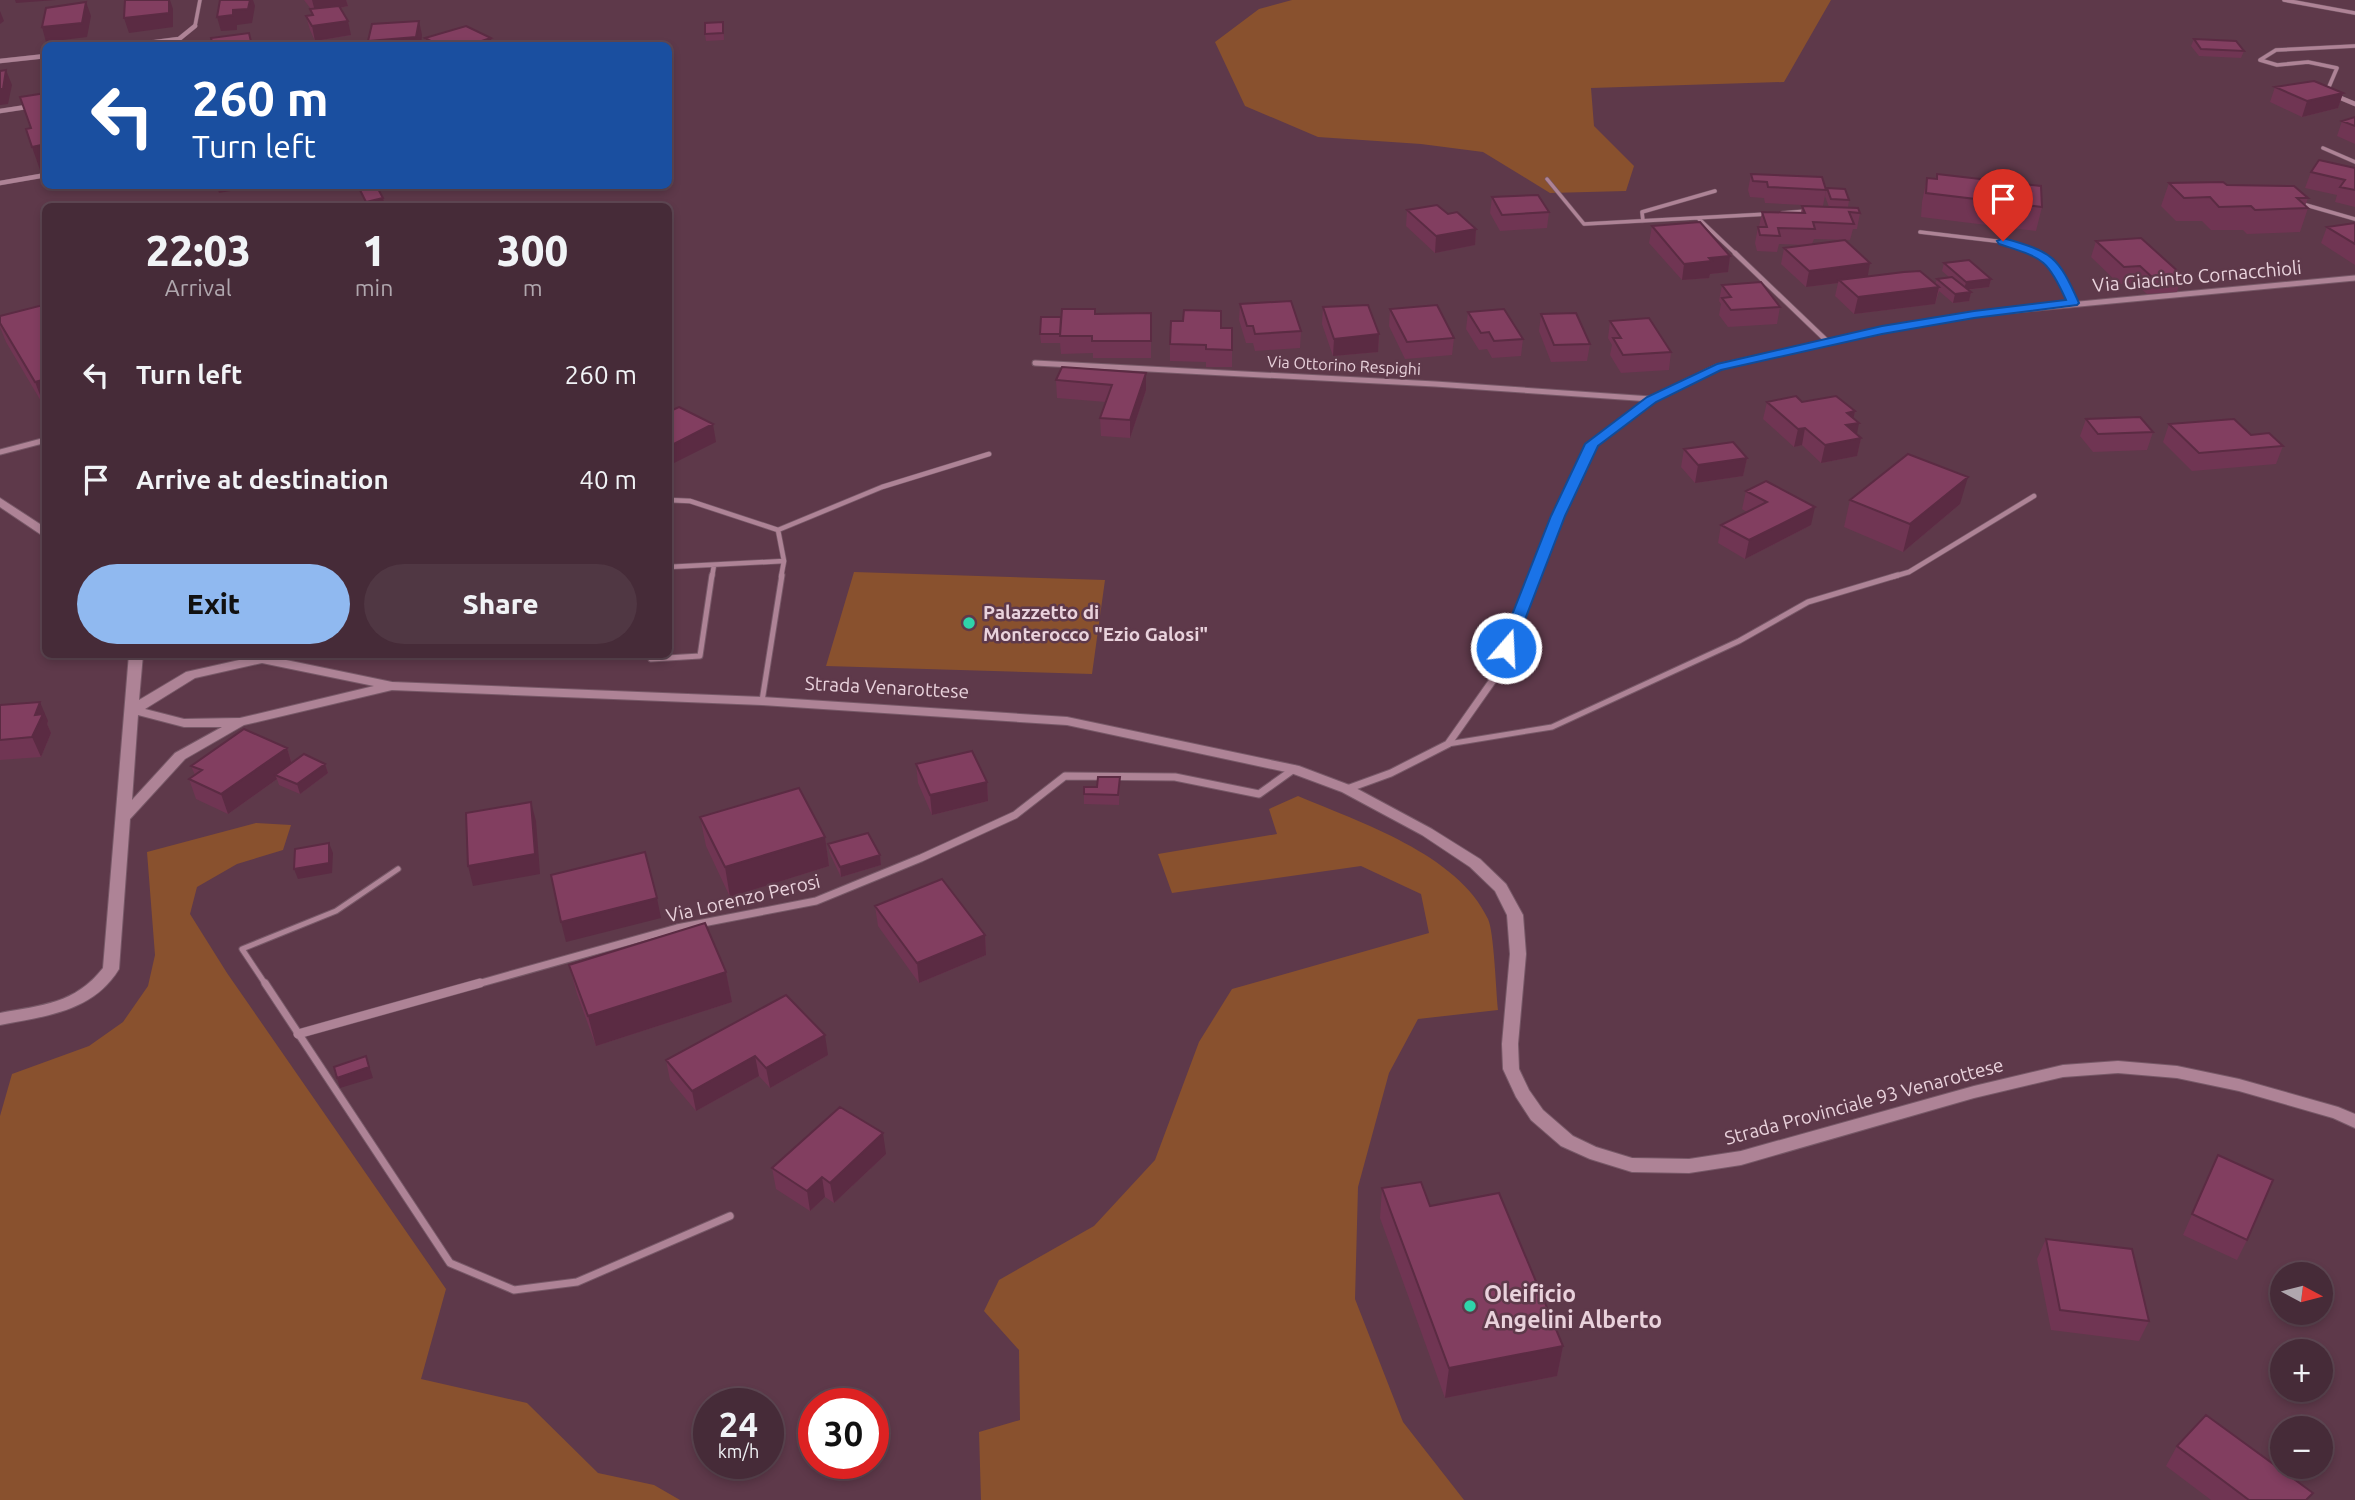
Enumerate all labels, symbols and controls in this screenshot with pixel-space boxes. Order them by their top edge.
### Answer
icon: left [77,70,168,161]
text: 260 m [192,70,329,125]
text: Turn left [192,128,316,164]
pin [1973,169,2033,241]
icon: arrive [1984,180,2022,218]
text: 22:03 [146,227,251,274]
text: 1 [362,227,386,274]
text: 300 [497,227,568,274]
street label: Via Giacinto Cornacchioli [2091,256,2303,296]
text: Arrival [165,275,232,300]
text: min [355,275,393,300]
text: m [523,275,543,300]
street label: Via Ottorino Respighi [1267,352,1421,378]
icon: left [77,356,115,394]
text: Turn left [136,360,242,389]
text: 260 m [565,360,637,389]
icon: arrive [77,461,115,499]
text: Arrive at destination [136,465,389,494]
text: 40 m [579,465,637,494]
button: Exit [77,564,350,644]
button: Share [364,564,637,644]
place label: Palazzetto di Monterocco "Ezio Galosi" [983,601,1208,645]
position arrow [1469,611,1543,685]
marker: Palazzetto di Monterocco "Ezio Galosi" [961,615,977,631]
street label: Strada Venarottese [804,672,970,702]
street label: Via Lorenzo Perosi [664,870,822,926]
street label: Strada Provinciale 93 Venarottese [1722,1053,2006,1149]
north arrow [2270,1262,2333,1325]
map controls [2270,1262,2333,1479]
place label: Oleificio Angelini Alberto [1484,1281,1662,1332]
marker: Oleificio Angelini Alberto [1462,1298,1478,1314]
button: + [2270,1339,2333,1402]
speed limit sign: 30 [798,1388,889,1479]
text: 24 [719,1404,758,1444]
button: − [2270,1416,2333,1479]
text: km/h [718,1441,759,1461]

